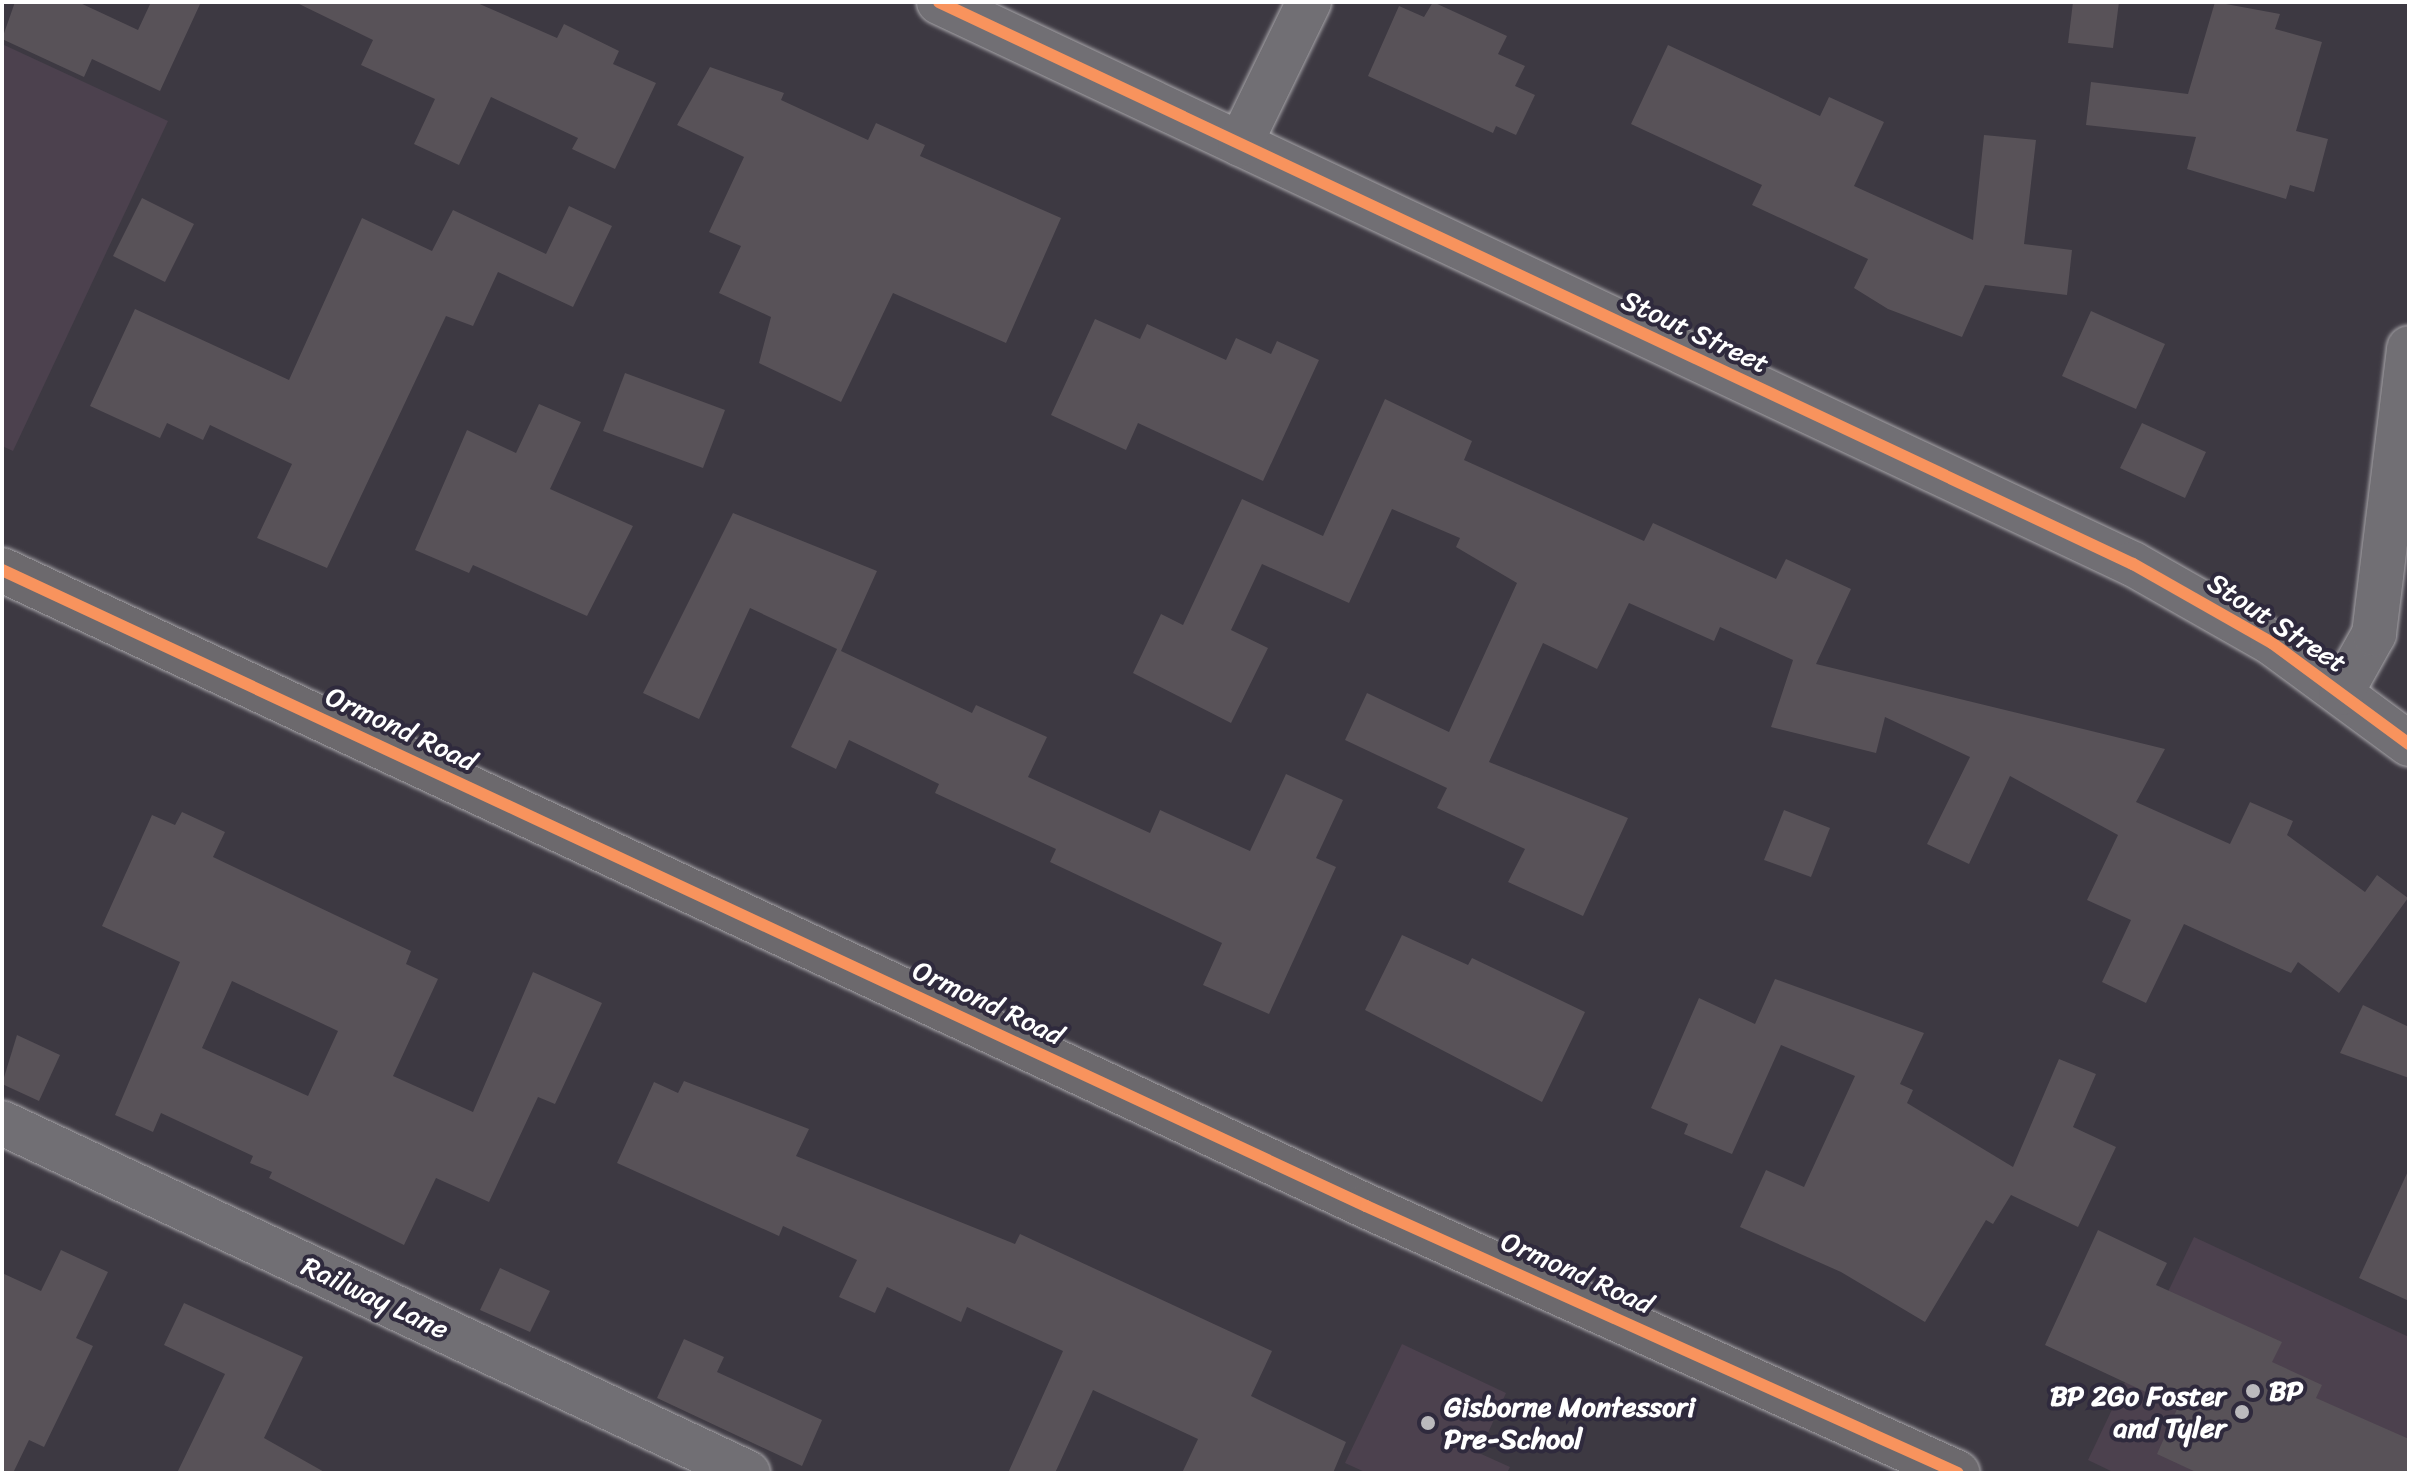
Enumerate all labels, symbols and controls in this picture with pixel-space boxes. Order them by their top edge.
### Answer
street label: Stout Street [1615,283,1775,381]
street label: Stout Street [2201,565,2353,681]
street label: Ormond Road [320,679,482,779]
street label: Ormond Road [907,953,1069,1053]
street label: Ormond Road [1496,1225,1658,1321]
street label: Railway Lane [296,1249,454,1347]
place label: BP [2269,1374,2303,1408]
place label: BP 2Go Foster and Tyler [2049,1379,2226,1445]
marker: BP [2244,1382,2262,1400]
place label: Gisborne Montessori Pre-School [1444,1390,1695,1456]
marker: BP 2Go Foster and Tyler [2233,1403,2251,1421]
marker: Gisborne Montessori Pre-School [1419,1414,1437,1432]

